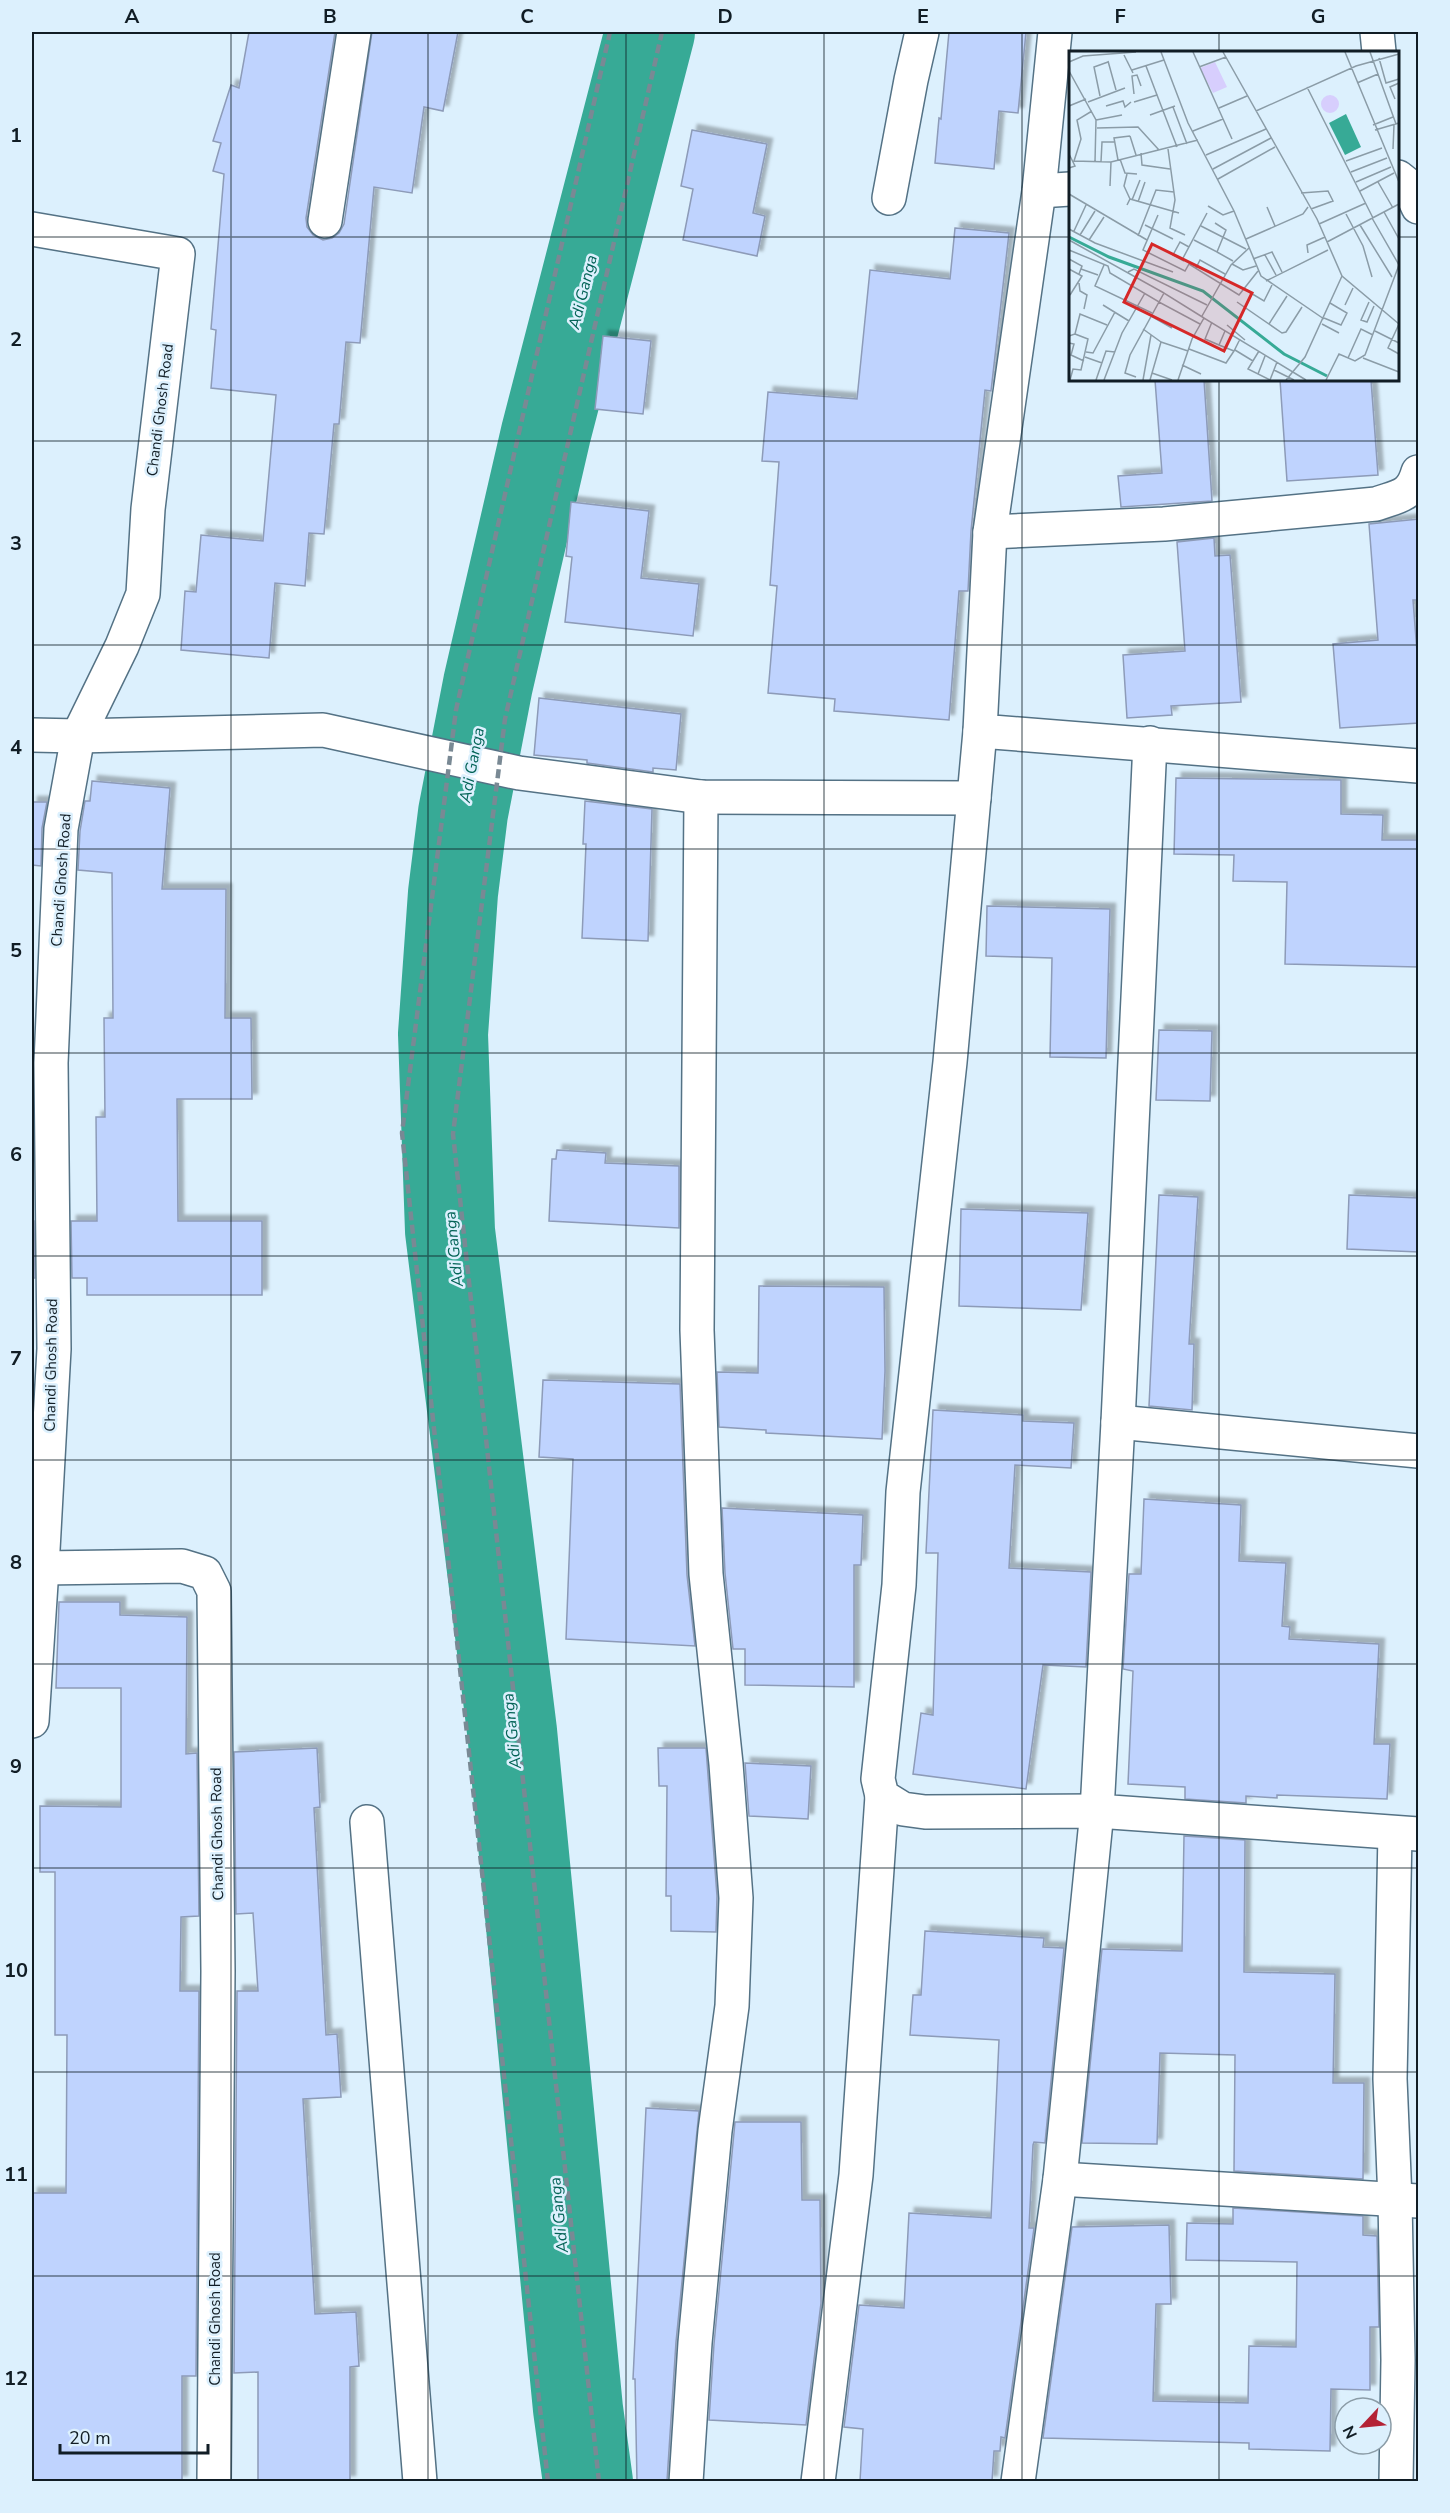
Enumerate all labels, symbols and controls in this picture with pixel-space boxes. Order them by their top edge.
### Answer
text: A [125,3,140,30]
text: B [323,3,337,30]
text: C [520,3,534,30]
text: D [717,3,733,30]
text: E [917,3,929,30]
text: F [1114,3,1126,30]
text: G [1311,3,1325,30]
inset map [1069,51,1399,381]
text: 1 [10,122,22,149]
water label: Adi Ganga [563,253,603,332]
text: 2 [10,326,22,353]
street label: Chandi Ghosh Road [142,343,178,477]
text: 3 [10,530,22,557]
water label: Adi Ganga [454,726,490,805]
text: 4 [10,734,22,761]
street label: Chandi Ghosh Road [46,813,76,947]
text: 5 [10,937,22,964]
text: 6 [10,1141,22,1168]
water label: Adi Ganga [439,1210,469,1289]
street label: Chandi Ghosh Road [40,1298,62,1432]
text: 7 [10,1345,22,1372]
text: 8 [10,1549,22,1576]
water label: Adi Ganga [497,1692,527,1771]
text: 9 [10,1753,22,1780]
street label: Chandi Ghosh Road [206,1767,228,1901]
text: 10 [4,1957,28,1984]
text: 11 [4,2161,28,2188]
water label: Adi Ganga [544,2176,574,2255]
street label: Chandi Ghosh Road [205,2252,225,2386]
text: 12 [4,2365,28,2392]
north arrow [1333,2396,1393,2456]
scale bar [60,2417,208,2455]
text: N [1338,2422,1363,2442]
text: 20 m [69,2426,111,2450]

